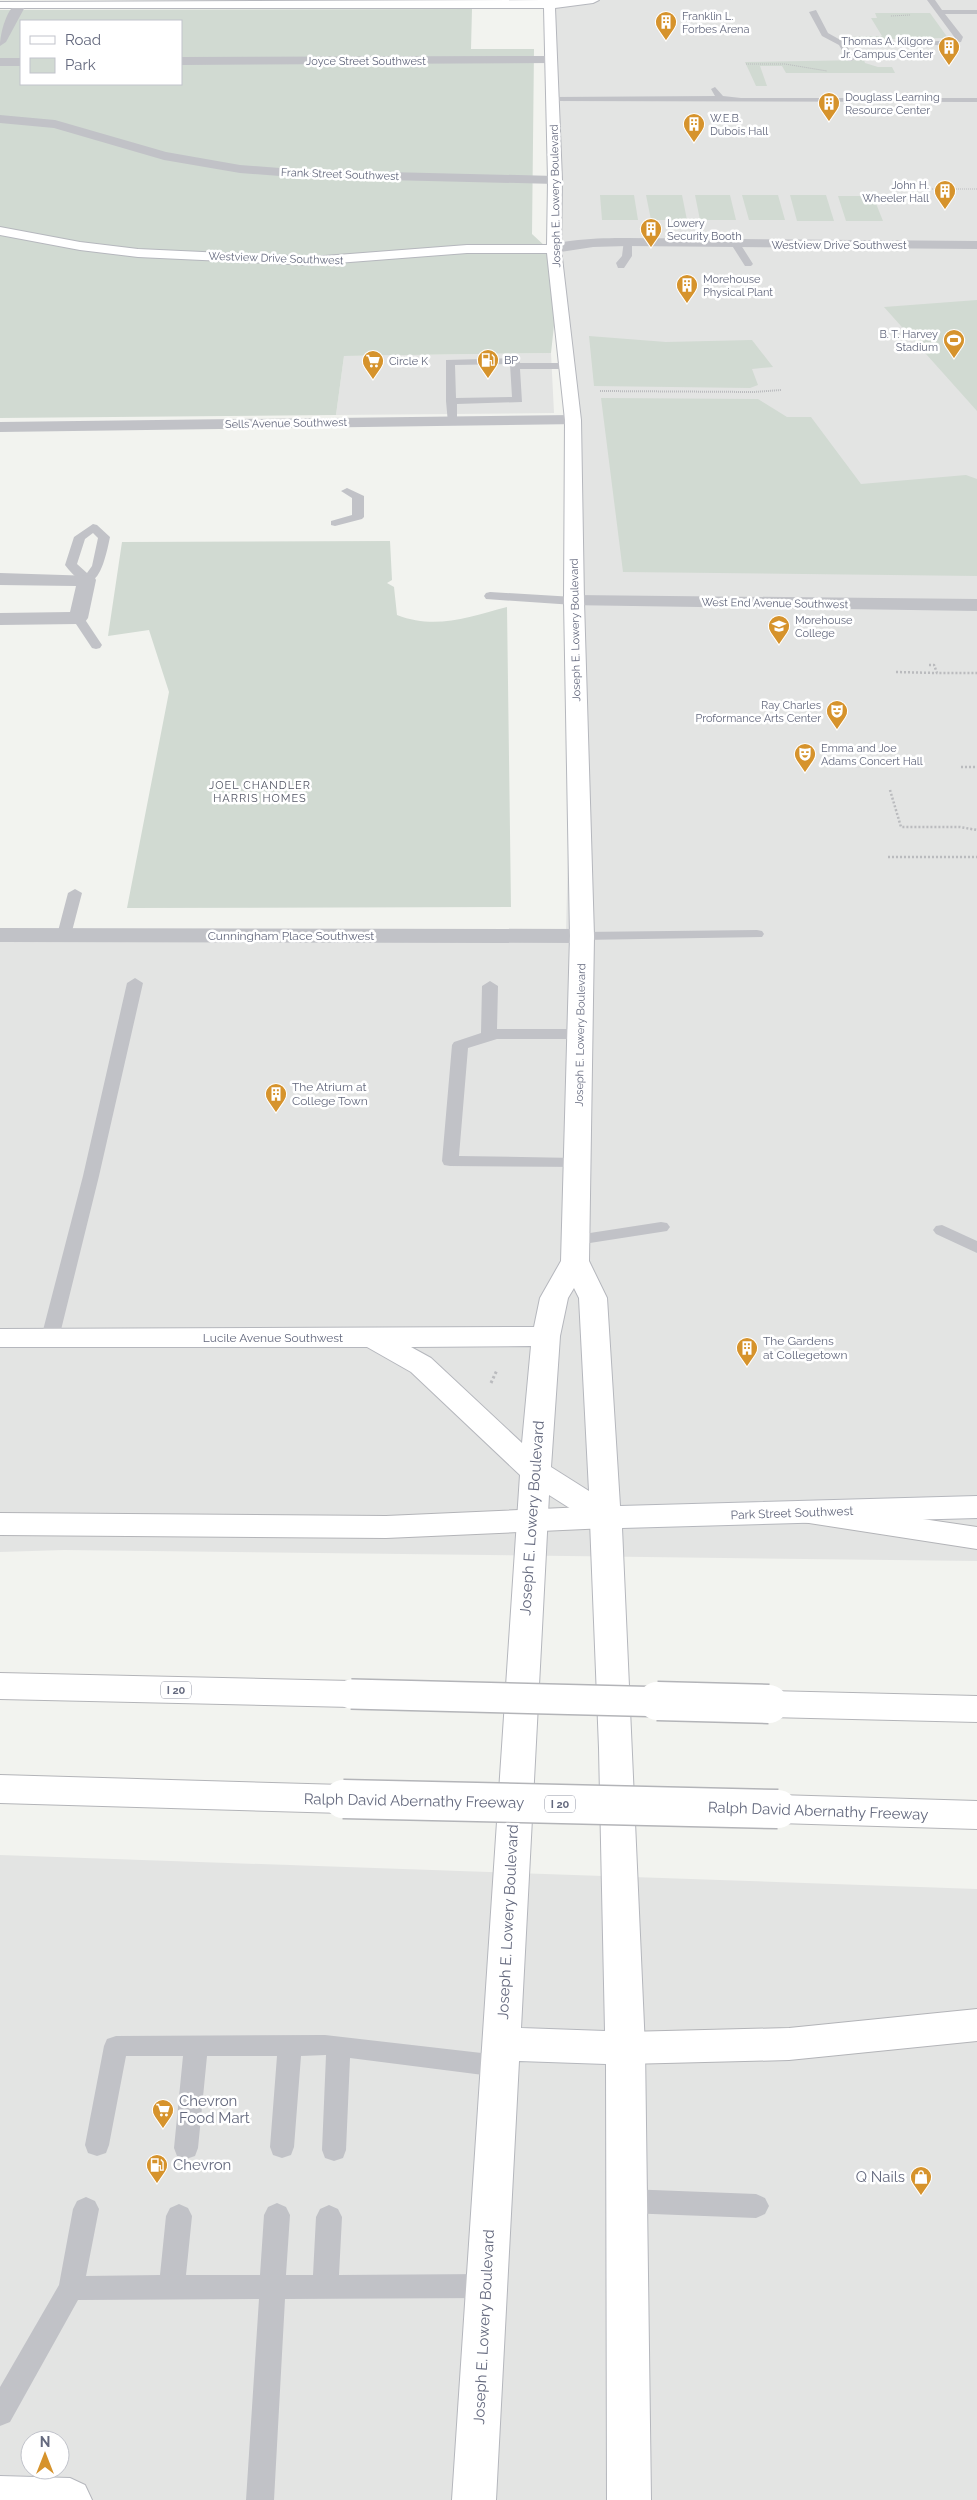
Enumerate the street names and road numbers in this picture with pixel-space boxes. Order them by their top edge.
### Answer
street label: Joyce Street Southwest [306,55,426,68]
street label: Joseph E. Lowery Boulevard [548,124,563,268]
street label: Frank Street Southwest [281,166,400,183]
street label: Westview Drive Southwest [771,239,907,252]
street label: Westview Drive Southwest [208,250,344,267]
street label: Sells Avenue Southwest [225,416,348,431]
street label: Joseph E. Lowery Boulevard [568,558,583,702]
street label: West End Avenue Southwest [702,596,849,611]
street label: Cunningham Place Southwest [208,929,374,943]
street label: Joseph E. Lowery Boulevard [573,963,588,1107]
street label: Lucile Avenue Southwest [203,1331,343,1345]
street label: Joseph E. Lowery Boulevard [516,1420,548,1616]
street label: Park Street Southwest [730,1504,854,1522]
road number: I 20 [161,1682,191,1698]
street label: Ralph David Abernathy Freeway [304,1790,524,1812]
road number: I 20 [545,1796,575,1812]
street label: Ralph David Abernathy Freeway [707,1798,929,1824]
street label: Joseph E. Lowery Boulevard [494,1824,522,2020]
street label: Joseph E. Lowery Boulevard [470,2229,498,2425]

